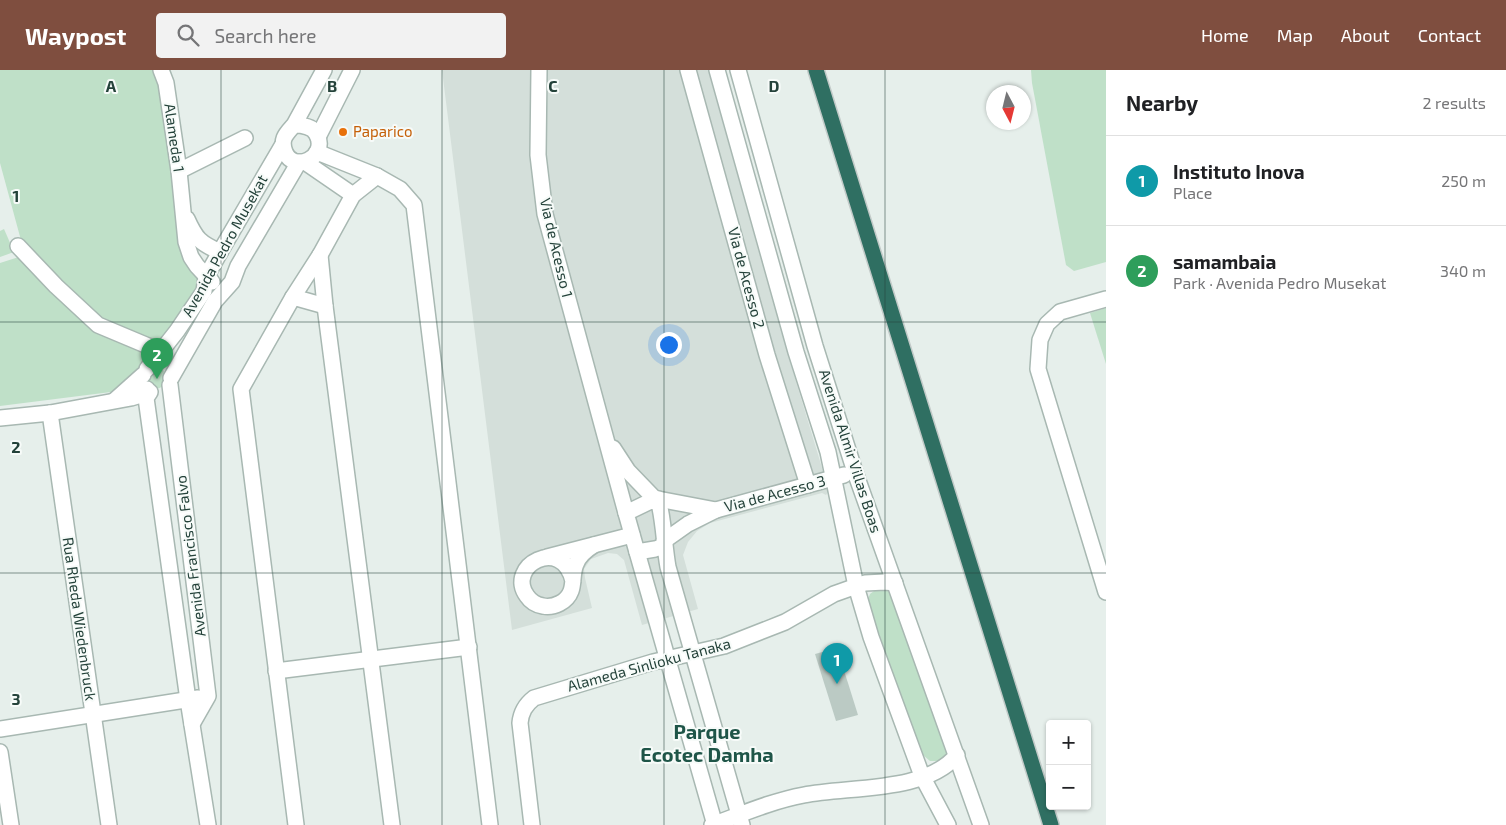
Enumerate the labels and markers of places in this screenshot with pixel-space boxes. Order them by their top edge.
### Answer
place label: Paparico [353,122,412,140]
marker: Paparico [337,126,349,138]
pin: 2 [141,338,173,379]
pin: 1 [821,643,853,684]

